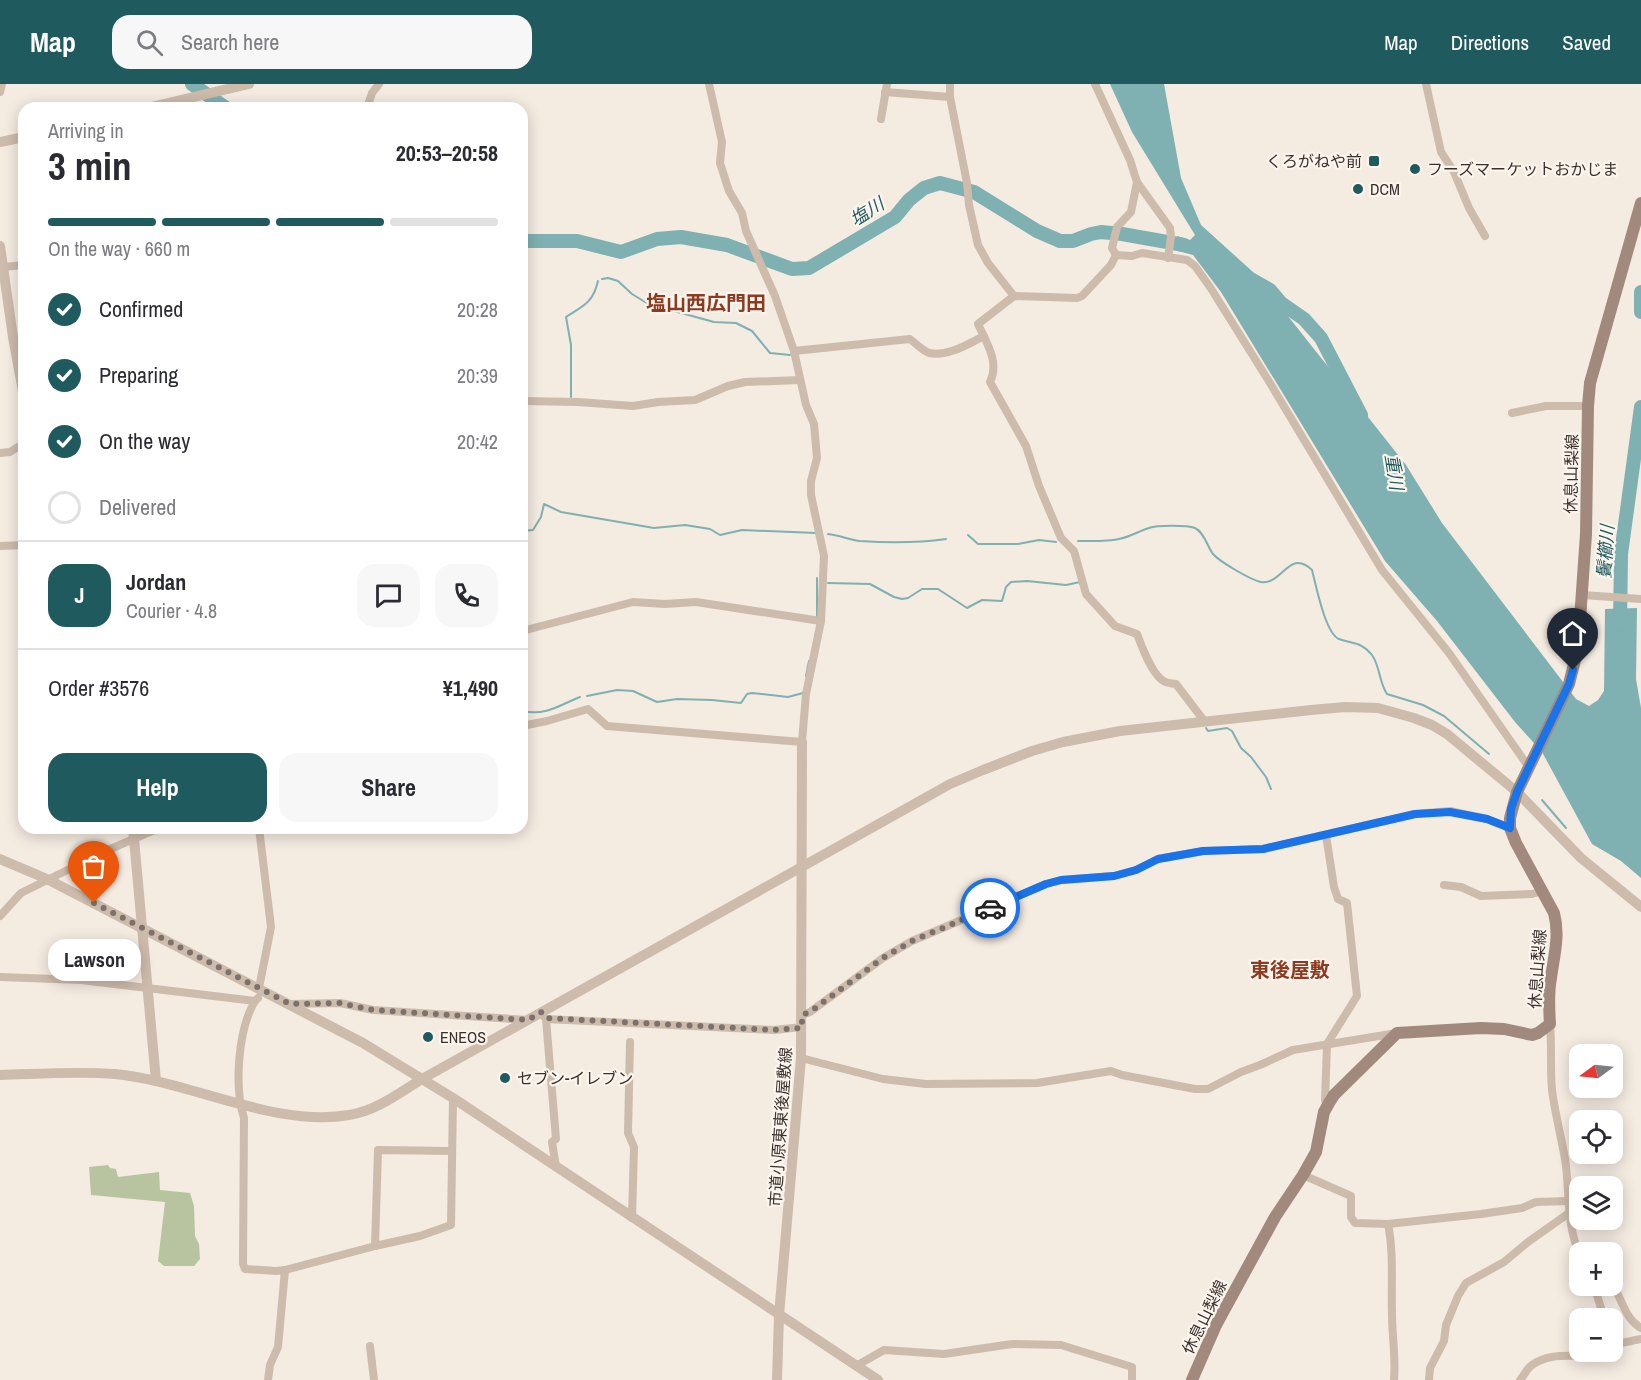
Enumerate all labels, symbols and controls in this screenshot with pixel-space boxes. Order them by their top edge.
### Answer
search box [112,15,532,69]
text: Map [30,23,76,61]
icon: search [133,26,166,59]
text: Search here [181,27,279,57]
text: Map [1384,28,1418,57]
text: Directions [1451,28,1529,57]
text: Saved [1562,28,1611,57]
text: Arriving in [48,117,124,144]
text: 20:53–20:58 [396,138,498,168]
text: 3 min [48,140,132,192]
place label: くろがねや前 [1266,150,1362,172]
marker: くろがねや前 [1367,154,1381,168]
place label: フーズマーケットおかじま [1427,158,1618,180]
marker: フーズマーケットおかじま [1408,162,1422,176]
place label: DCM [1370,178,1400,200]
marker: DCM [1351,182,1365,196]
water label: 塩川 [845,190,890,232]
text: On the way · 660 m [48,235,190,262]
district label: 塩山西広門田 [646,289,766,316]
icon: check [48,293,81,326]
text: Confirmed [99,294,183,324]
text: 20:28 [457,296,498,323]
icon: check [48,359,81,392]
text: Preparing [99,360,178,390]
text: 20:39 [457,362,498,389]
icon: check [48,425,81,458]
text: On the way [99,426,190,456]
text: 20:42 [457,428,498,455]
street label: 休息山梨線 [1559,434,1583,514]
water label: 重川 [1379,452,1410,494]
text: Delivered [99,492,176,522]
water label: 鬢櫛川 [1591,522,1620,580]
button: chat [357,564,420,627]
button: phone [435,564,498,627]
text: Jordan [126,567,186,597]
text: J [74,580,85,610]
text: Courier · 4.8 [126,597,217,624]
pin [1547,608,1598,670]
icon: home [1556,617,1589,650]
text: Order #3576 [48,673,149,703]
text: ¥1,490 [443,673,498,703]
button: Help [48,753,267,822]
button: Share [279,753,498,822]
pin [68,841,119,903]
icon: bag [77,850,110,883]
courier [960,878,1020,938]
icon: car [974,892,1007,925]
street label: 休息山梨線 [1523,928,1551,1010]
callout: Lawson [48,939,140,981]
text: Lawson [64,946,125,973]
district label: 東後屋敷 [1250,956,1330,983]
place label: ENEOS [440,1026,486,1048]
marker: ENEOS [421,1030,435,1044]
north arrow [1569,1044,1623,1098]
map controls [1569,1044,1623,1362]
street label: 市道小原東東後屋敷線 [763,1046,797,1208]
place label: セブン-イレブン [517,1067,633,1089]
marker: セブン-イレブン [498,1071,512,1085]
button: locate [1569,1110,1623,1164]
button: layers [1569,1176,1623,1230]
button: + [1569,1242,1623,1296]
street label: 休息山梨線 [1177,1276,1231,1358]
button: − [1569,1308,1623,1362]

